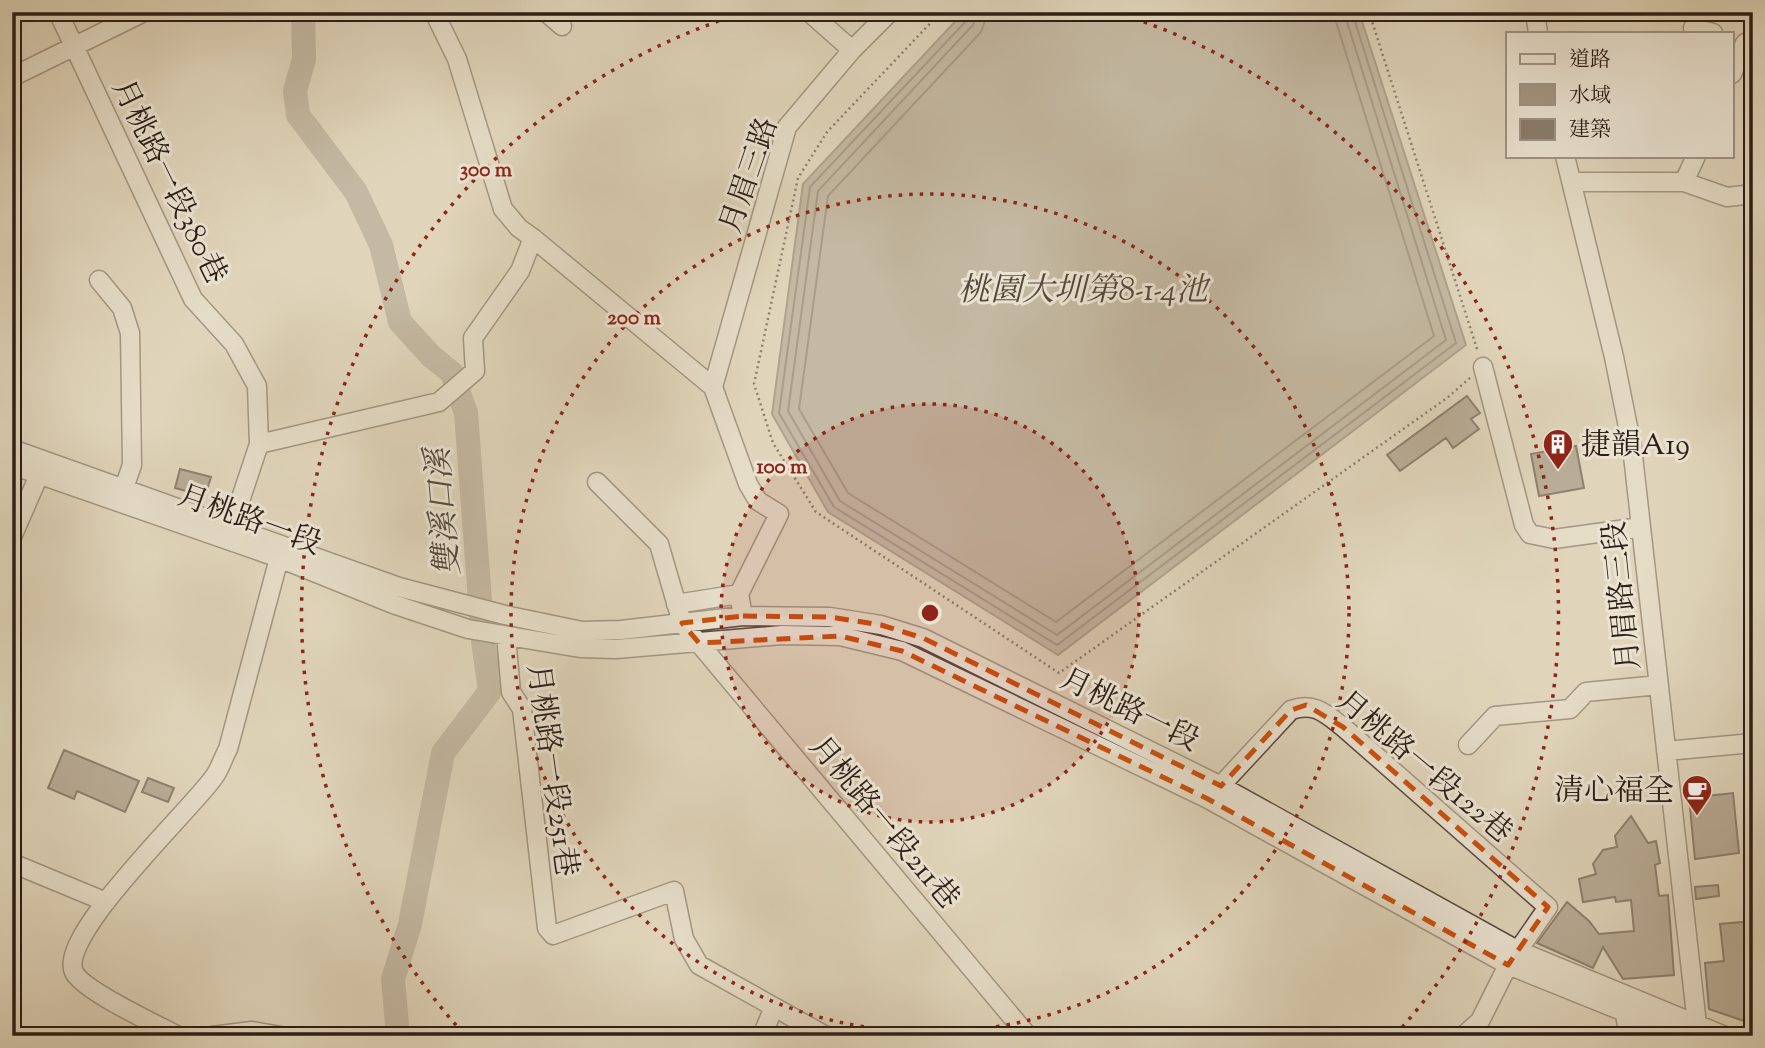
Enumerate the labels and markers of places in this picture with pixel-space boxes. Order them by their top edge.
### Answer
place label: 捷韻A19 [1581,425,1690,468]
building icon: 捷韻A19 [1541,427,1575,471]
centre of rings [918,601,942,625]
place label: 清心福全 [1554,771,1674,814]
cafe icon: 清心福全 [1680,773,1714,817]

